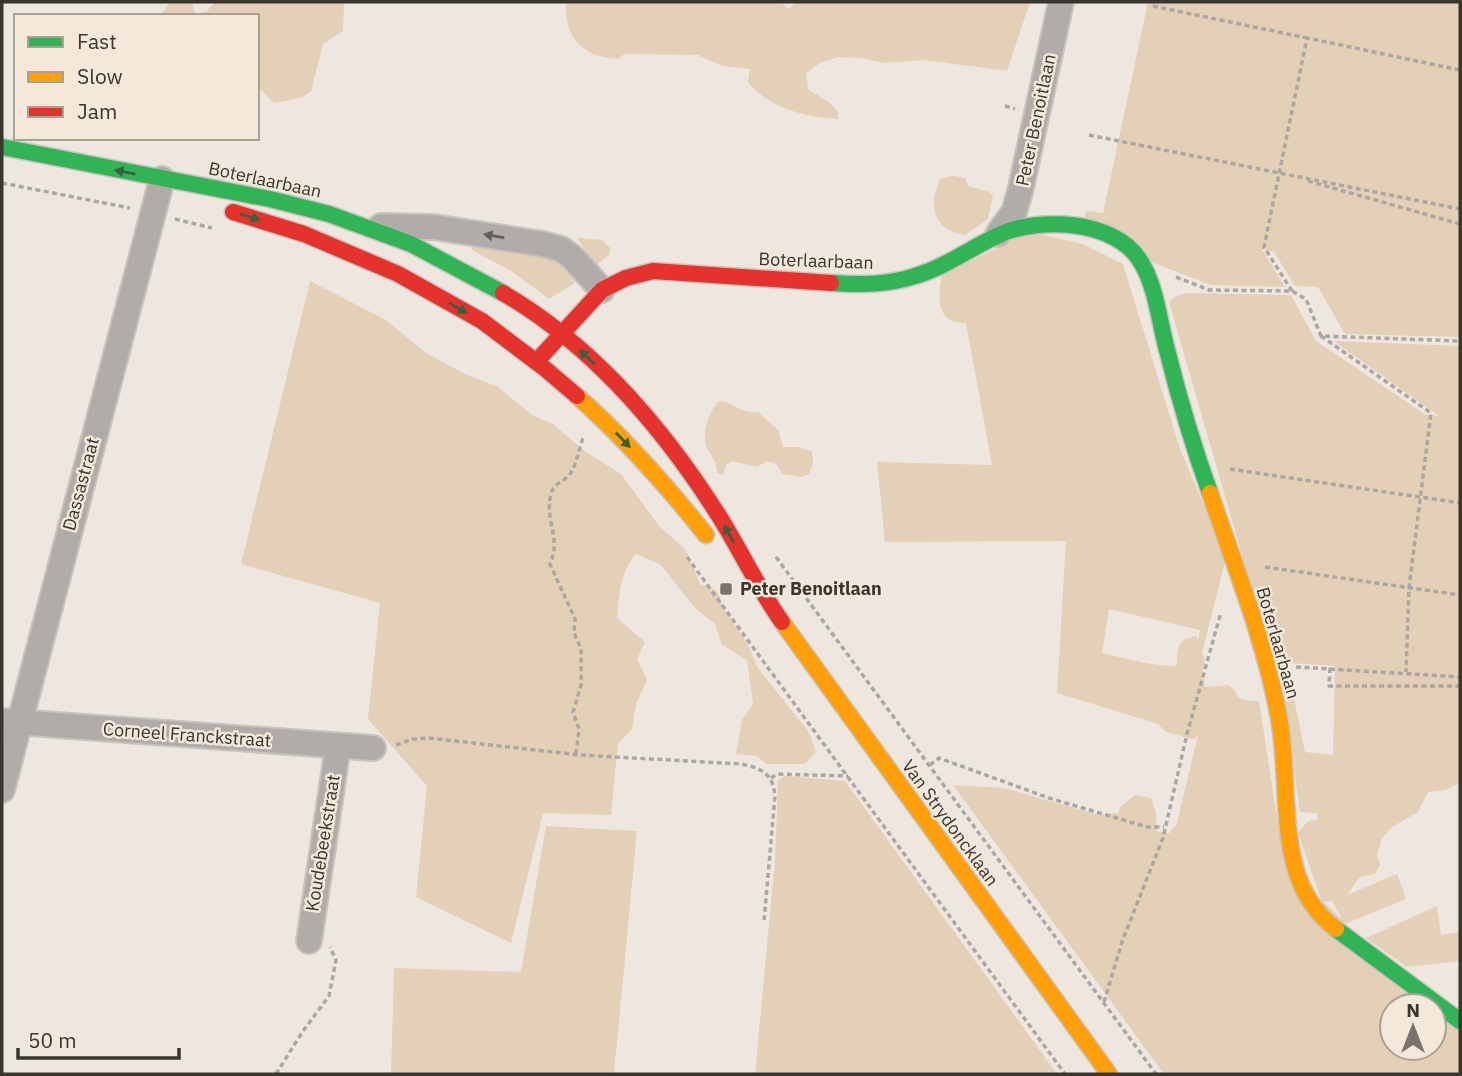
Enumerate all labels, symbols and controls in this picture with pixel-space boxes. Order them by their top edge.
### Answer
legend [14,14,259,140]
text: Fast [77,27,117,55]
street label: Peter Benoitlaan [1010,52,1061,188]
text: Slow [77,62,123,90]
text: Jam [77,97,117,125]
street label: Boterlaarbaan [206,156,324,203]
one-way arrow [114,166,136,177]
one-way arrow [240,213,261,223]
one-way arrow [483,230,505,241]
street label: Boterlaarbaan [758,247,874,274]
one-way arrow [448,302,468,314]
one-way arrow [578,349,595,366]
one-way arrow [615,431,631,448]
street label: Dassastraat [57,435,104,533]
one-way arrow [723,524,735,544]
place label: Peter Benoitlaan [740,577,882,600]
marker: Peter Benoitlaan [718,581,734,597]
street label: Boterlaarbaan [1252,584,1305,701]
street label: Corneel Franckstraat [102,717,272,752]
street label: Van Strydoncklaan [897,755,1004,890]
street label: Koudebeekstraat [300,773,345,913]
north arrow [1378,992,1448,1062]
text: N [1406,998,1420,1022]
scale bar [18,1016,178,1060]
text: 50 m [28,1026,77,1054]

